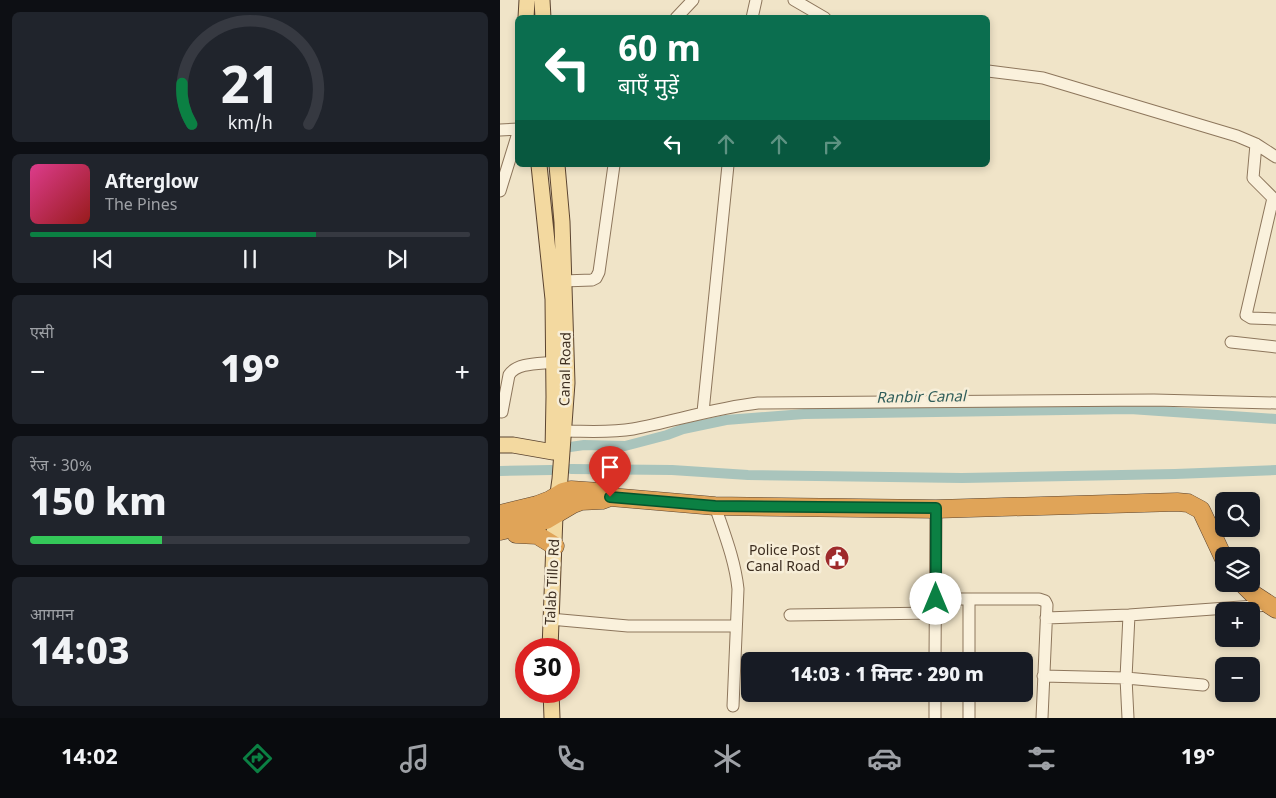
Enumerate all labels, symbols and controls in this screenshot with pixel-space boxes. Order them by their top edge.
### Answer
text: 60 m [618,30,701,75]
icon: left [535,35,600,100]
text: 21 [221,56,279,124]
text: बाएँ मुड़ें [618,74,679,103]
text: km/h [228,113,272,136]
icon: left [659,130,687,158]
icon: ahead [712,130,740,158]
icon: ahead [765,130,793,158]
icon: right [818,130,846,158]
text: Afterglow [105,171,199,196]
text: The Pines [105,196,177,217]
icon: previous [89,245,117,273]
icon: pause [236,245,264,273]
icon: next [383,245,411,273]
text: एसी [30,324,54,345]
street label: Canal Road [556,332,577,406]
text: 19° [220,348,280,398]
text: − [30,356,45,392]
text: + [455,356,470,392]
water label: Ranbir Canal [876,388,968,409]
pin [589,446,631,497]
icon: arrive [596,453,624,481]
text: रेंज · 30% [30,457,92,478]
text: 150 km [30,481,167,531]
map controls [1215,492,1260,702]
button: search [1215,492,1260,537]
street label: Talab Tillo Rd [542,538,565,626]
place label: Police Post Canal Road [746,542,820,577]
public building icon: Police Post Canal Road [824,545,850,571]
button: layers [1215,547,1260,592]
position arrow [909,572,961,624]
button: + [1215,602,1260,647]
text: आगमन [30,606,74,627]
text: 14:03 [30,630,130,680]
speed limit sign: 30 [515,638,580,703]
button: − [1215,657,1260,702]
text: 14:03 · 1 मिनट · 290 m [790,664,984,689]
icon: directions [240,741,275,776]
icon: music [397,741,432,776]
icon: phone [553,741,588,776]
icon: climate [710,741,745,776]
icon: car [867,741,902,776]
icon: filters [1024,741,1059,776]
text: 14:02 [61,744,118,773]
text: 19° [1181,744,1215,773]

